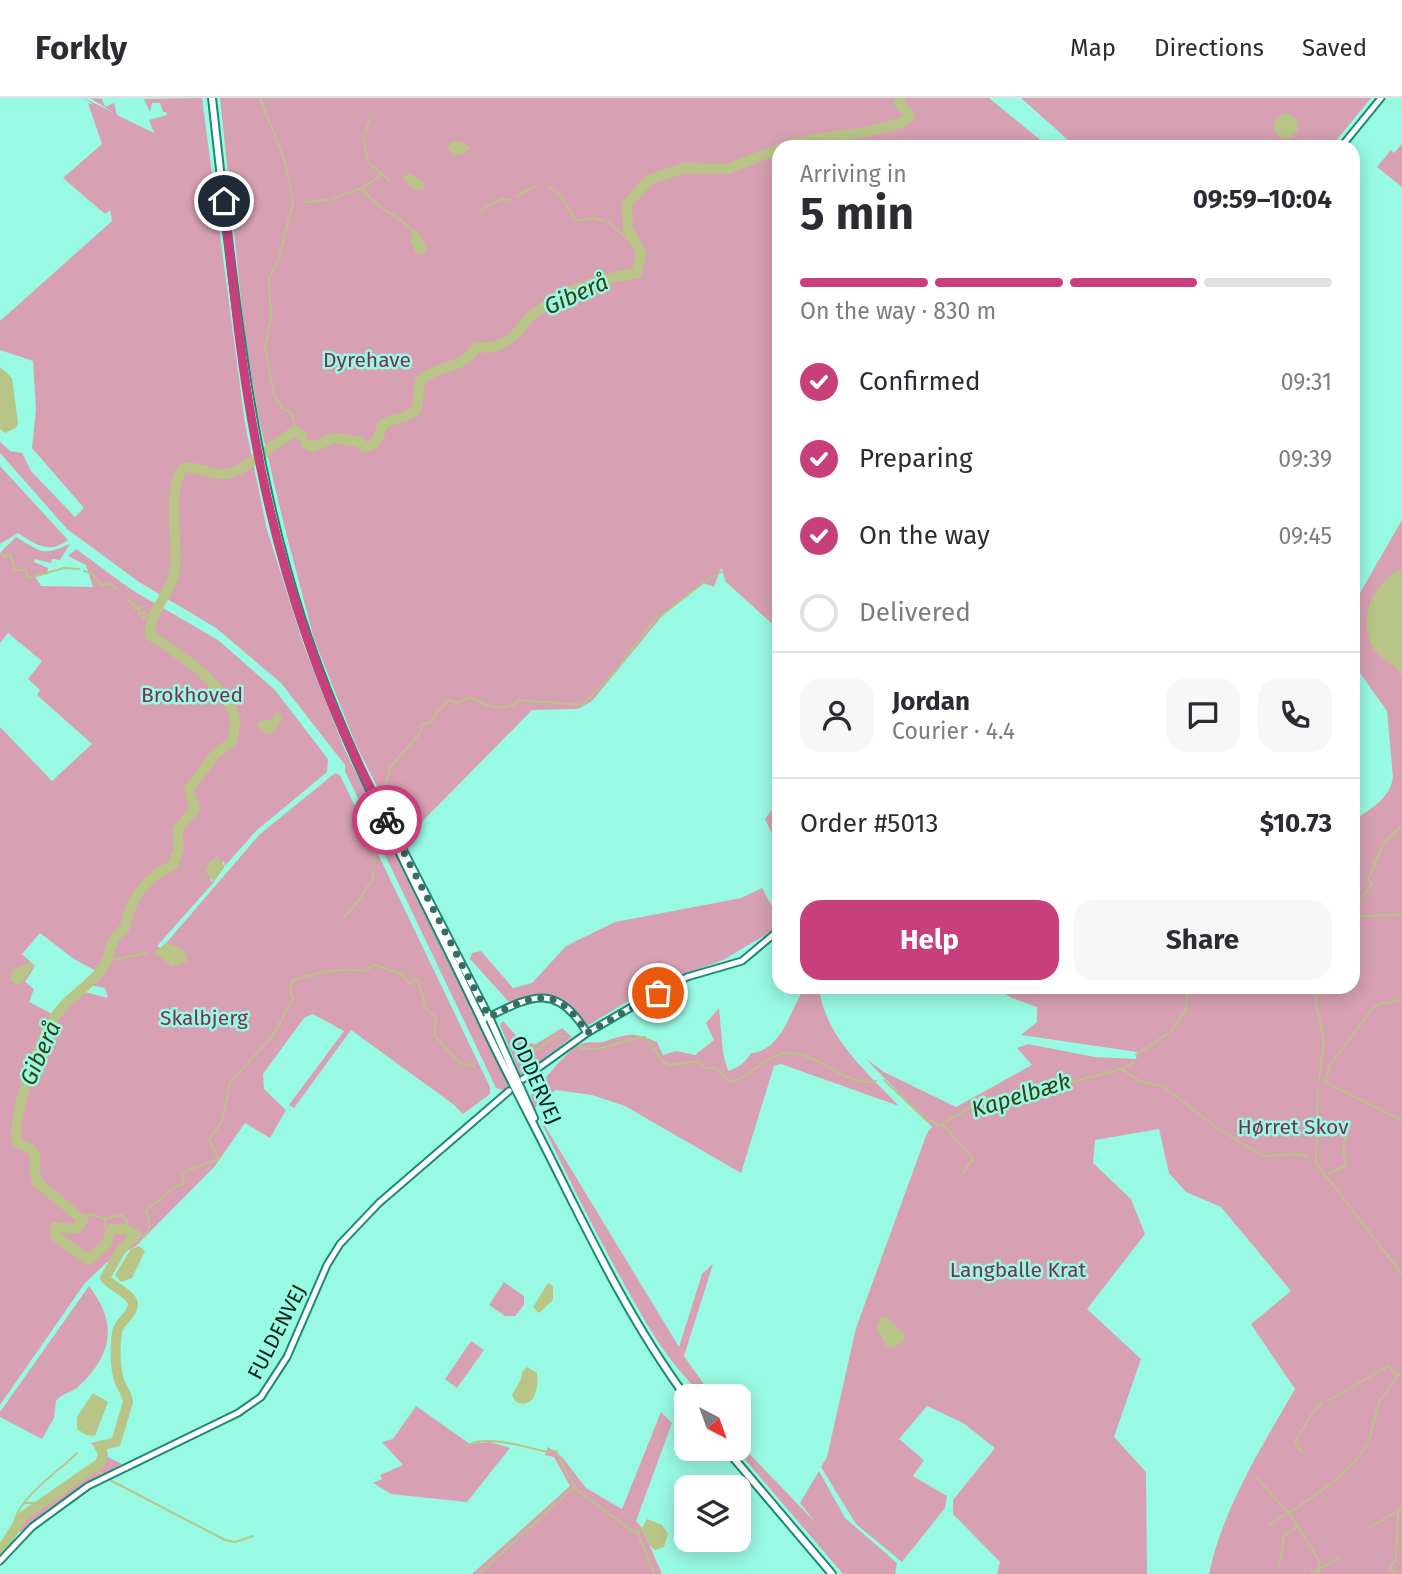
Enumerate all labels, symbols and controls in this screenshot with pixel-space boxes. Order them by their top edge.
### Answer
text: Forkly [35,28,127,68]
text: Map [1070,34,1116,62]
text: Directions [1154,34,1264,62]
text: Saved [1302,34,1367,62]
text: Arriving in [800,160,907,188]
pin [194,171,254,231]
icon: home [205,182,243,220]
text: 09:59–10:04 [1193,184,1332,215]
text: 5 min [800,186,914,241]
water label: Giberå [540,268,612,320]
text: On the way · 830 m [800,297,996,325]
park label: Dyrehave [323,347,411,373]
icon: check [800,363,838,401]
text: Confirmed [859,366,980,397]
text: 09:31 [1281,368,1332,396]
icon: check [800,440,838,478]
text: Preparing [859,443,972,474]
text: 09:39 [1278,445,1332,473]
icon: check [800,517,838,555]
text: On the way [859,520,990,551]
text: 09:45 [1278,522,1332,550]
text: Delivered [859,597,971,628]
button: person [800,678,874,752]
button: chat [1166,678,1240,752]
button: phone [1258,678,1332,752]
park label: Brokhoved [141,682,243,708]
text: Jordan [892,686,970,717]
text: Courier · 4.4 [892,717,1015,745]
courier [352,785,422,855]
icon: bike [368,801,406,839]
text: Order #5013 [800,808,938,839]
text: $10.73 [1260,808,1332,839]
button: Help [800,900,1059,980]
button: Share [1073,900,1332,980]
pin [628,963,688,1023]
icon: bag [639,974,677,1012]
park label: Skalbjerg [160,1005,248,1031]
water label: Giberå [14,1017,66,1089]
street label: ODDERVEJ [505,1032,567,1128]
water label: Kapelbæk [968,1067,1074,1123]
park label: Hørret Skov [1237,1114,1349,1140]
park label: Langballe Krat [950,1257,1087,1283]
street label: FULDENVEJ [242,1280,312,1384]
north arrow [674,1384,751,1461]
map controls [674,1384,751,1552]
button: layers [674,1475,751,1552]

